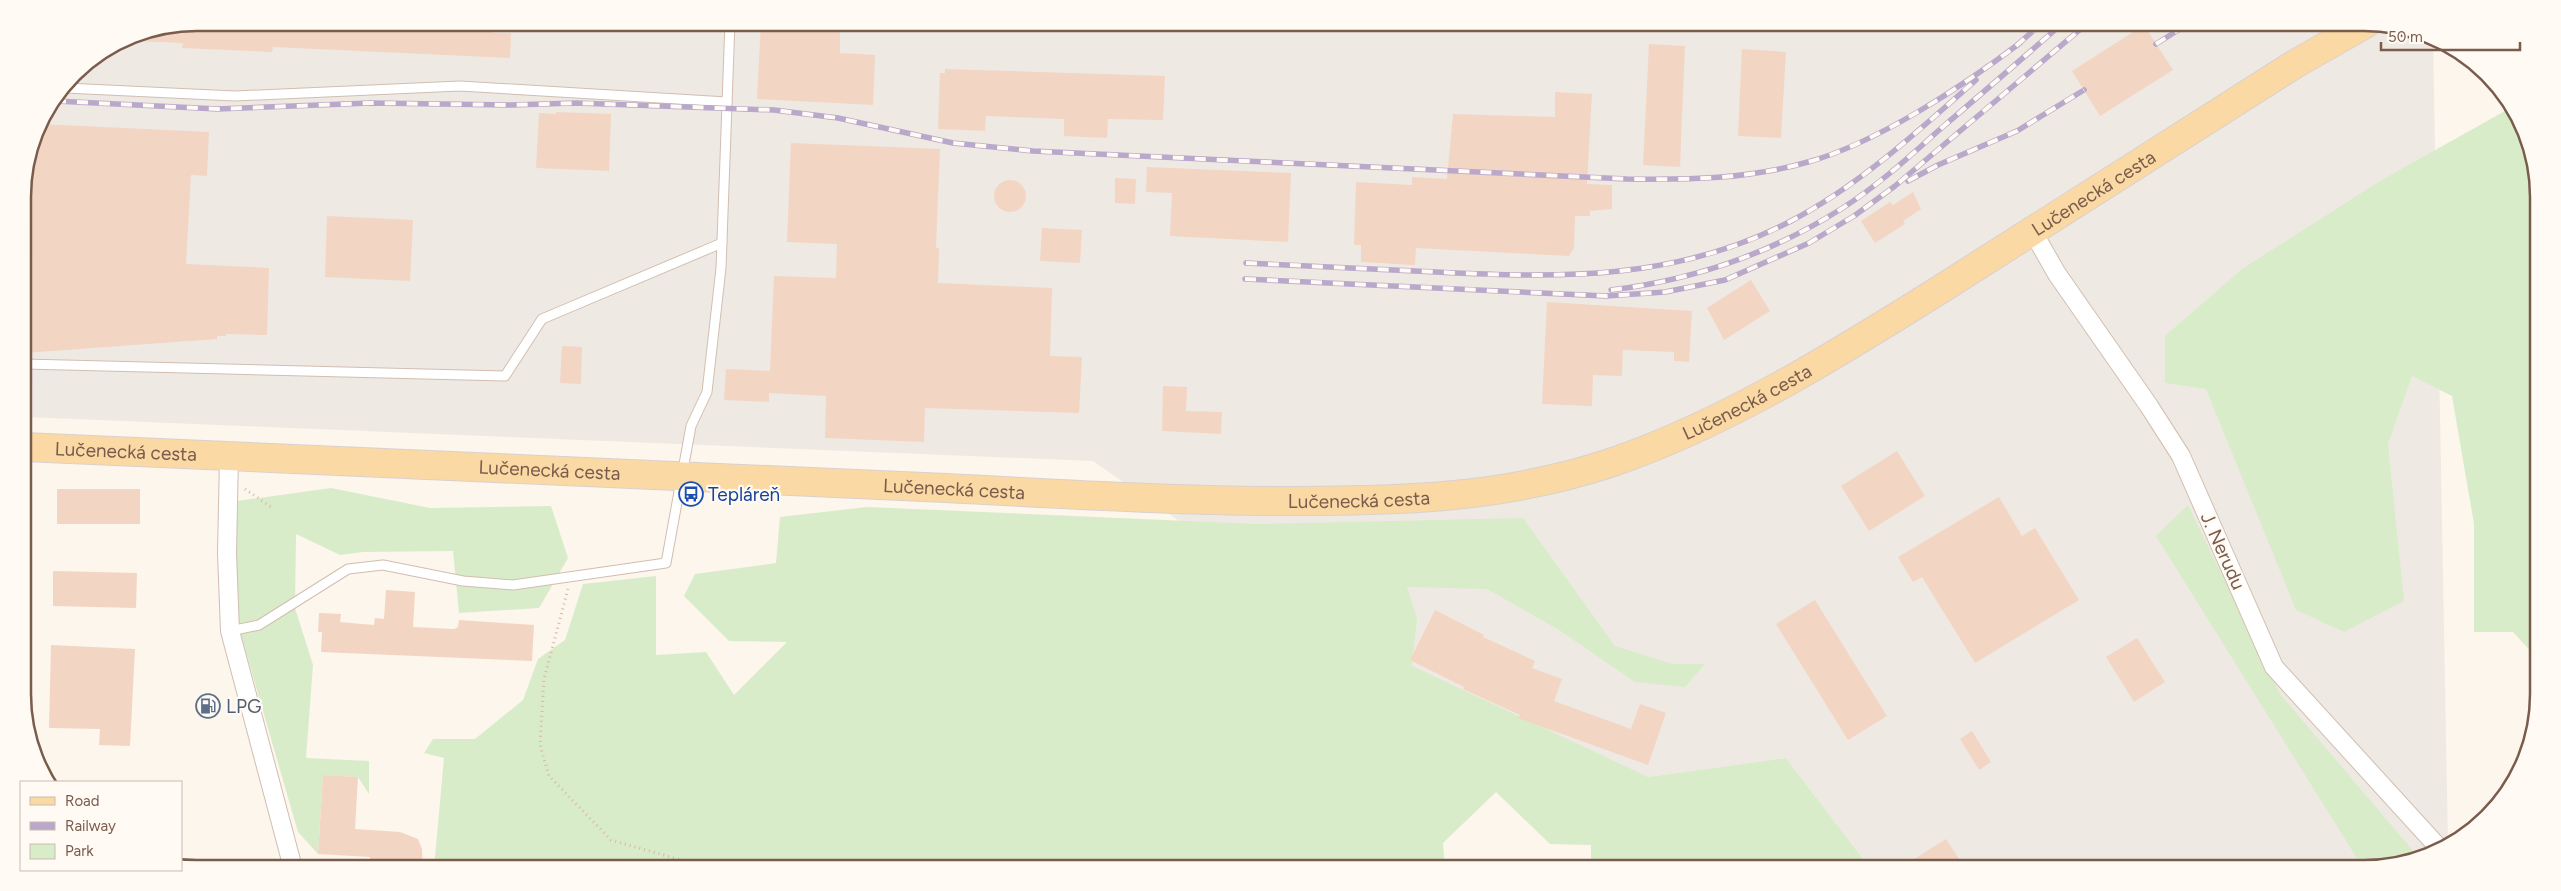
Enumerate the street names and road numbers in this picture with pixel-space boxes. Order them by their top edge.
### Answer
street label: Lučenecká cesta [2027,145,2160,241]
street label: Lučenecká cesta [1679,359,1815,445]
street label: Lučenecká cesta [54,437,197,466]
street label: Lučenecká cesta [478,455,621,484]
street label: Lučenecká cesta [883,474,1026,504]
street label: Lučenecká cesta [1288,486,1431,513]
street label: J. Nerudu [2196,509,2250,593]

